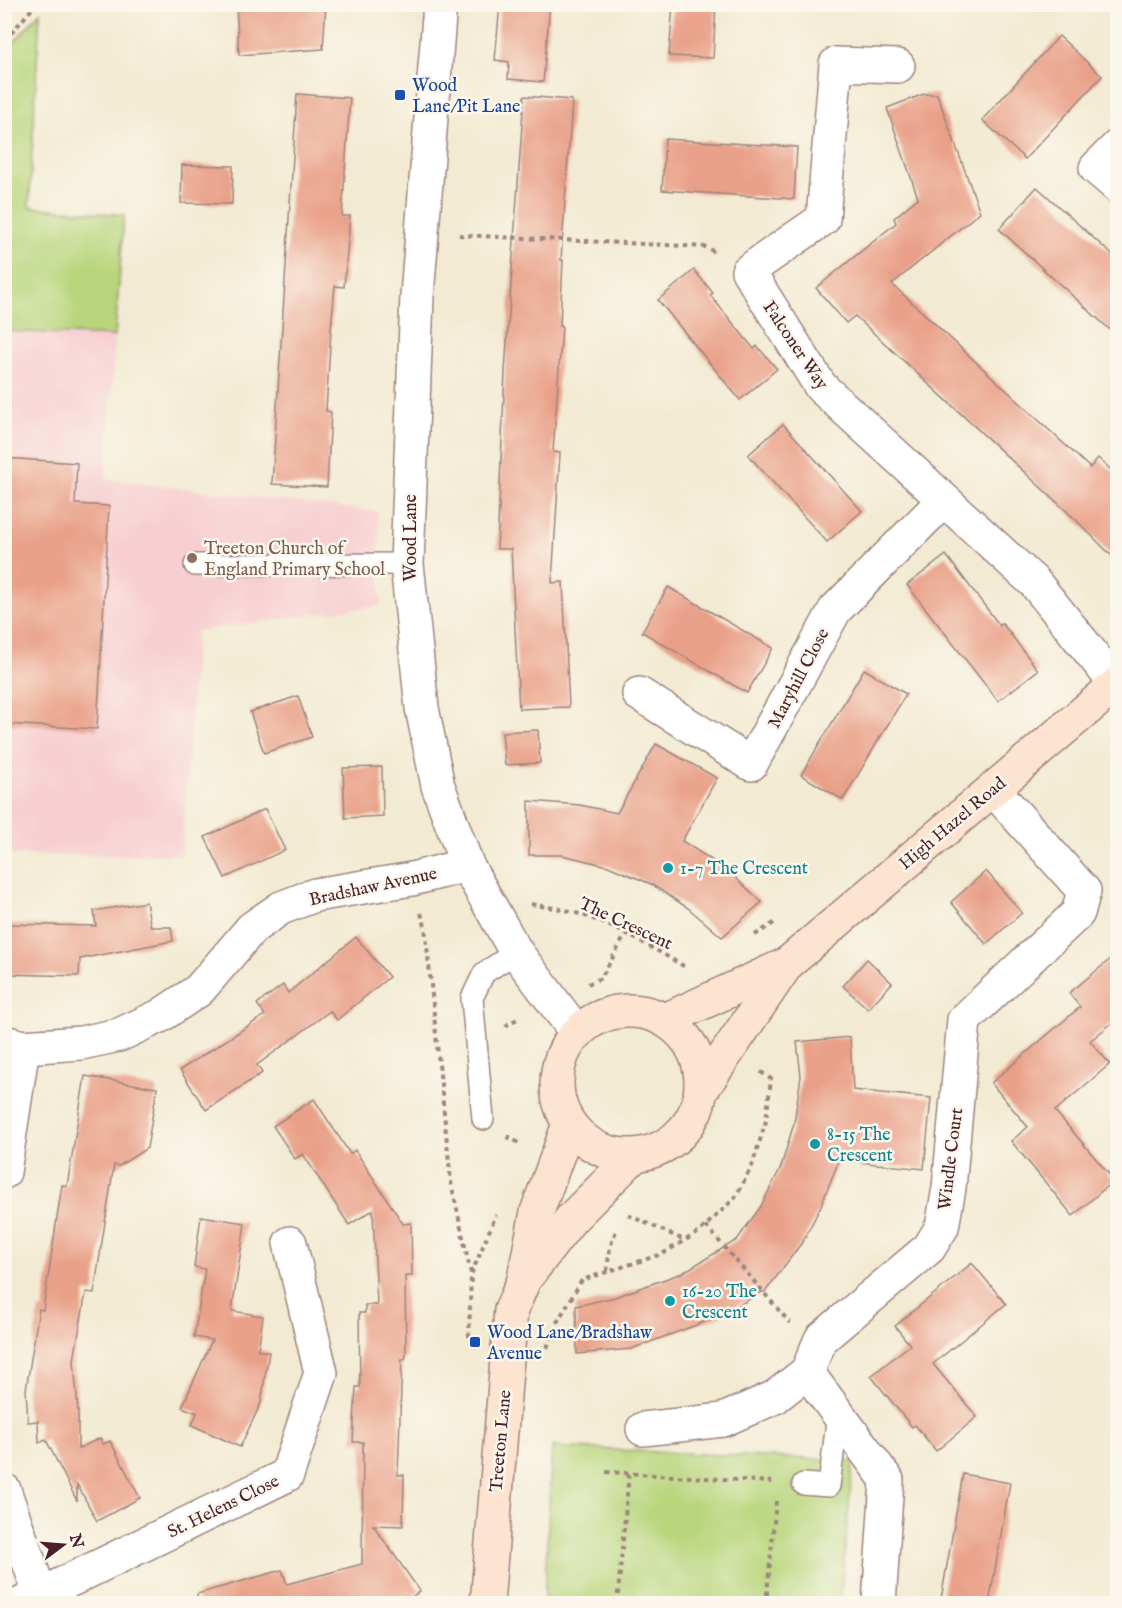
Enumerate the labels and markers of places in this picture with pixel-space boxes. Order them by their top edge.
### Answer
place label: Wood Lane/Pit Lane [412,75,520,119]
marker: Wood Lane/Pit Lane [393,88,407,102]
place label: Treeton Church of England Primary School [204,538,385,582]
marker: Treeton Church of England Primary School [185,551,199,565]
place label: 1-7 The Crescent [680,858,808,881]
marker: 1-7 The Crescent [661,861,675,875]
place label: 8-15 The Crescent [827,1124,893,1168]
marker: 8-15 The Crescent [808,1137,822,1151]
place label: 16-20 The Crescent [682,1281,757,1325]
marker: 16-20 The Crescent [663,1294,677,1308]
place label: Wood Lane/Bradshaw Avenue [486,1322,653,1366]
marker: Wood Lane/Bradshaw Avenue [468,1335,482,1349]

